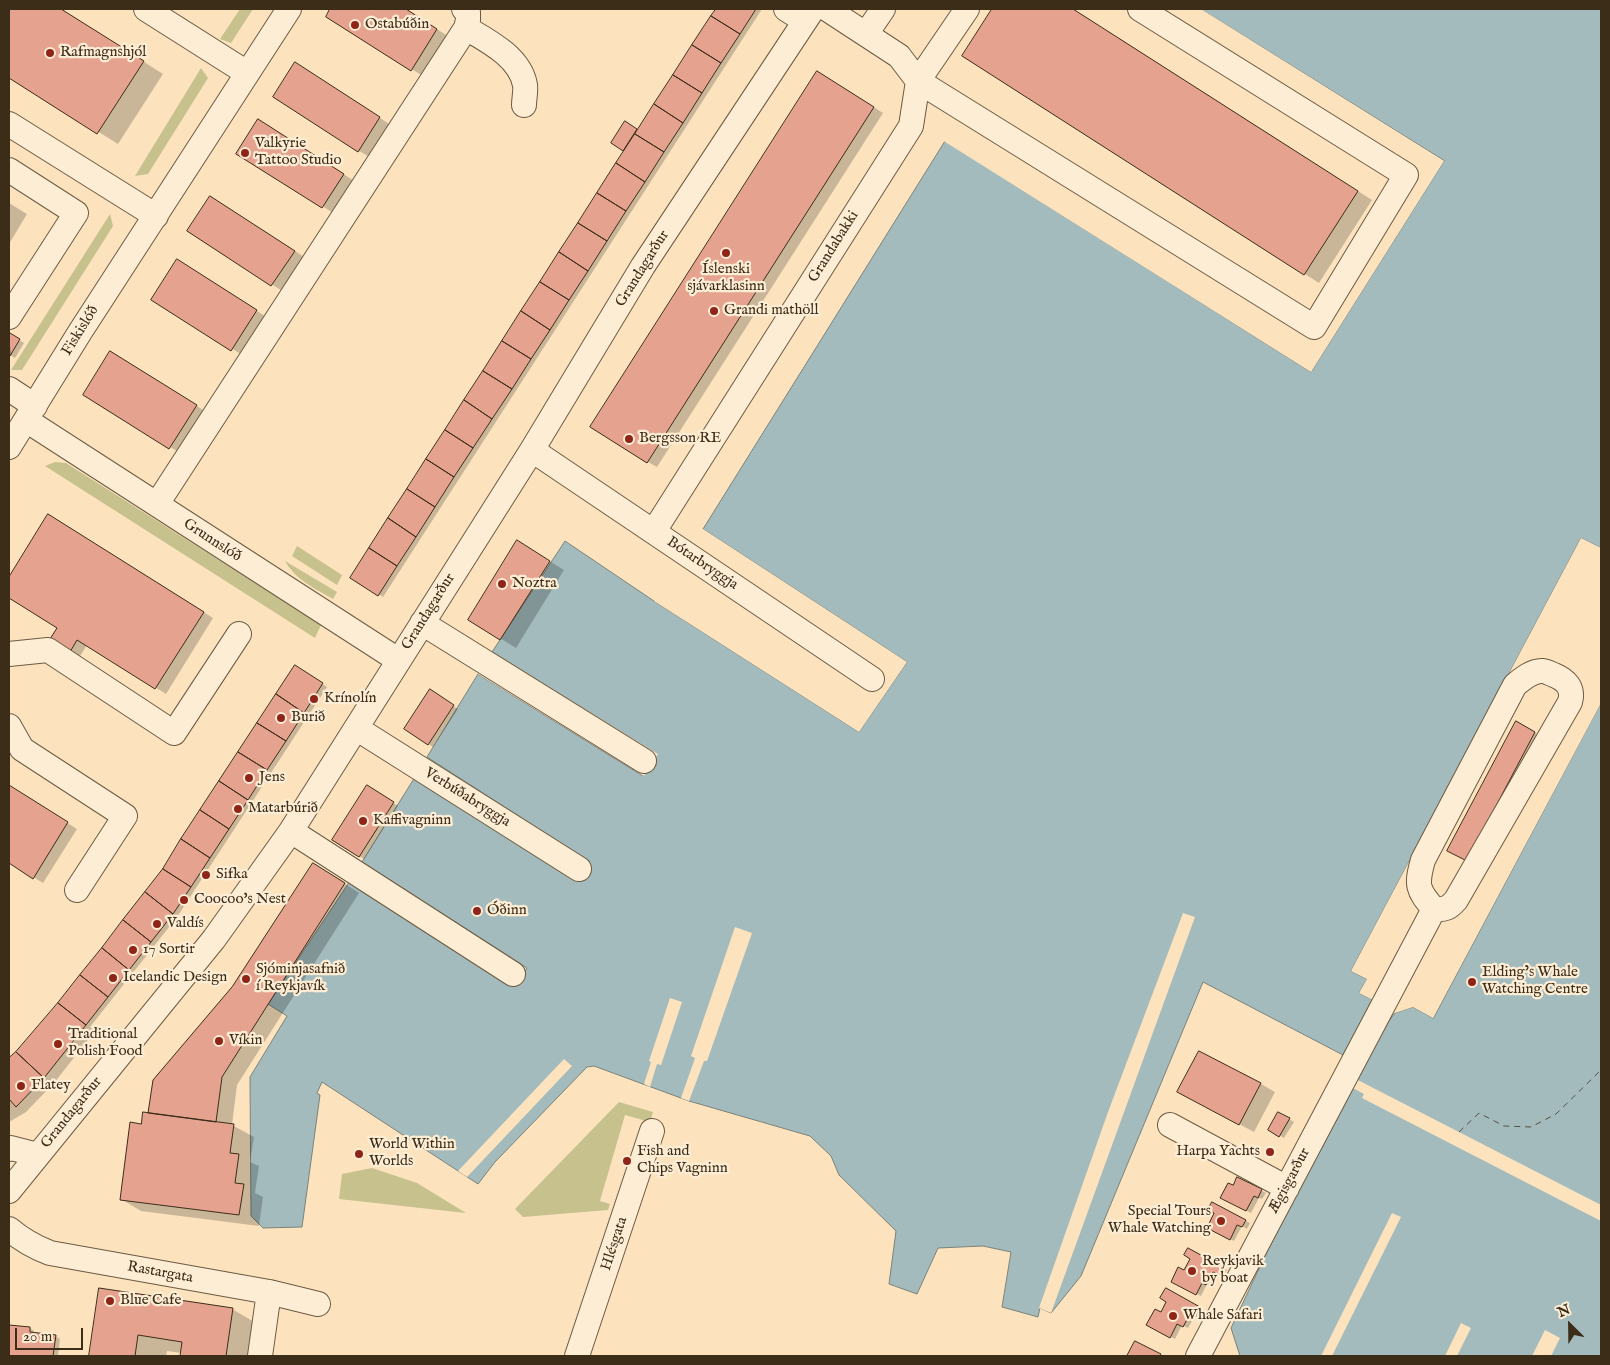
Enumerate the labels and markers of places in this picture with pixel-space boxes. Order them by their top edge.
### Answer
place label: Ostabúðin [365,16,429,34]
marker: Ostabúðin [349,19,361,31]
place label: Rafmagnshjól [60,44,146,62]
marker: Rafmagnshjól [44,47,56,59]
place label: Valkyrie Tattoo Studio [255,135,342,170]
marker: Valkyrie Tattoo Studio [239,147,251,159]
marker: Íslenski sjávarklasinn [720,247,732,259]
place label: Íslenski sjávarklasinn [687,261,765,296]
place label: Grandi mathöll [724,302,819,320]
marker: Grandi mathöll [708,305,720,317]
place label: Bergsson RE [639,430,721,448]
marker: Bergsson RE [623,433,635,445]
place label: Noztra [512,575,557,593]
marker: Noztra [496,578,508,590]
place label: Krínolín [324,690,376,708]
marker: Krínolín [308,693,320,705]
place label: Burið [291,709,325,727]
marker: Burið [275,712,287,724]
place label: Jens [259,769,285,787]
marker: Jens [243,772,255,784]
place label: Matarbúrið [248,800,318,818]
marker: Matarbúrið [232,803,244,815]
place label: Kaffivagninn [373,812,451,830]
marker: Kaffivagninn [357,815,369,827]
place label: Sifka [216,866,248,884]
marker: Sifka [200,869,212,881]
place label: Coocoo's Nest [194,891,286,909]
marker: Coocoo's Nest [178,894,190,906]
place label: Óðinn [487,902,527,920]
marker: Óðinn [471,905,483,917]
place label: Valdís [167,915,204,933]
marker: Valdís [151,918,163,930]
place label: 17 Sortir [143,941,195,959]
marker: 17 Sortir [127,944,139,956]
place label: Sjóminjasafnið í Reykjavík [256,961,345,996]
place label: Elding’s Whale Watching Centre [1482,964,1588,999]
place label: Icelandic Design [123,969,227,987]
marker: Icelandic Design [107,972,119,984]
marker: Sjóminjasafnið í Reykjavík [240,973,252,985]
marker: Elding’s Whale Watching Centre [1466,976,1478,988]
place label: Traditional Polish Food [68,1026,143,1061]
place label: Víkin [229,1032,262,1050]
marker: Víkin [213,1035,225,1047]
marker: Traditional Polish Food [52,1038,64,1050]
place label: Flatey [31,1077,71,1095]
marker: Flatey [15,1080,27,1092]
place label: World Within Worlds [369,1136,455,1171]
place label: Fish and Chips Vagninn [637,1143,728,1178]
place label: Harpa Yachts [1176,1143,1260,1161]
marker: Harpa Yachts [1264,1146,1276,1158]
marker: World Within Worlds [353,1148,365,1160]
marker: Fish and Chips Vagninn [621,1155,633,1167]
place label: Special Tours Whale Watching [1108,1203,1211,1238]
marker: Special Tours Whale Watching [1215,1215,1227,1227]
place label: Reykjavik by boat [1202,1253,1264,1288]
marker: Reykjavik by boat [1186,1265,1198,1277]
place label: Blue Cafe [120,1292,181,1310]
marker: Blue Cafe [104,1295,116,1307]
place label: Whale Safari [1183,1307,1262,1325]
marker: Whale Safari [1167,1310,1179,1322]

